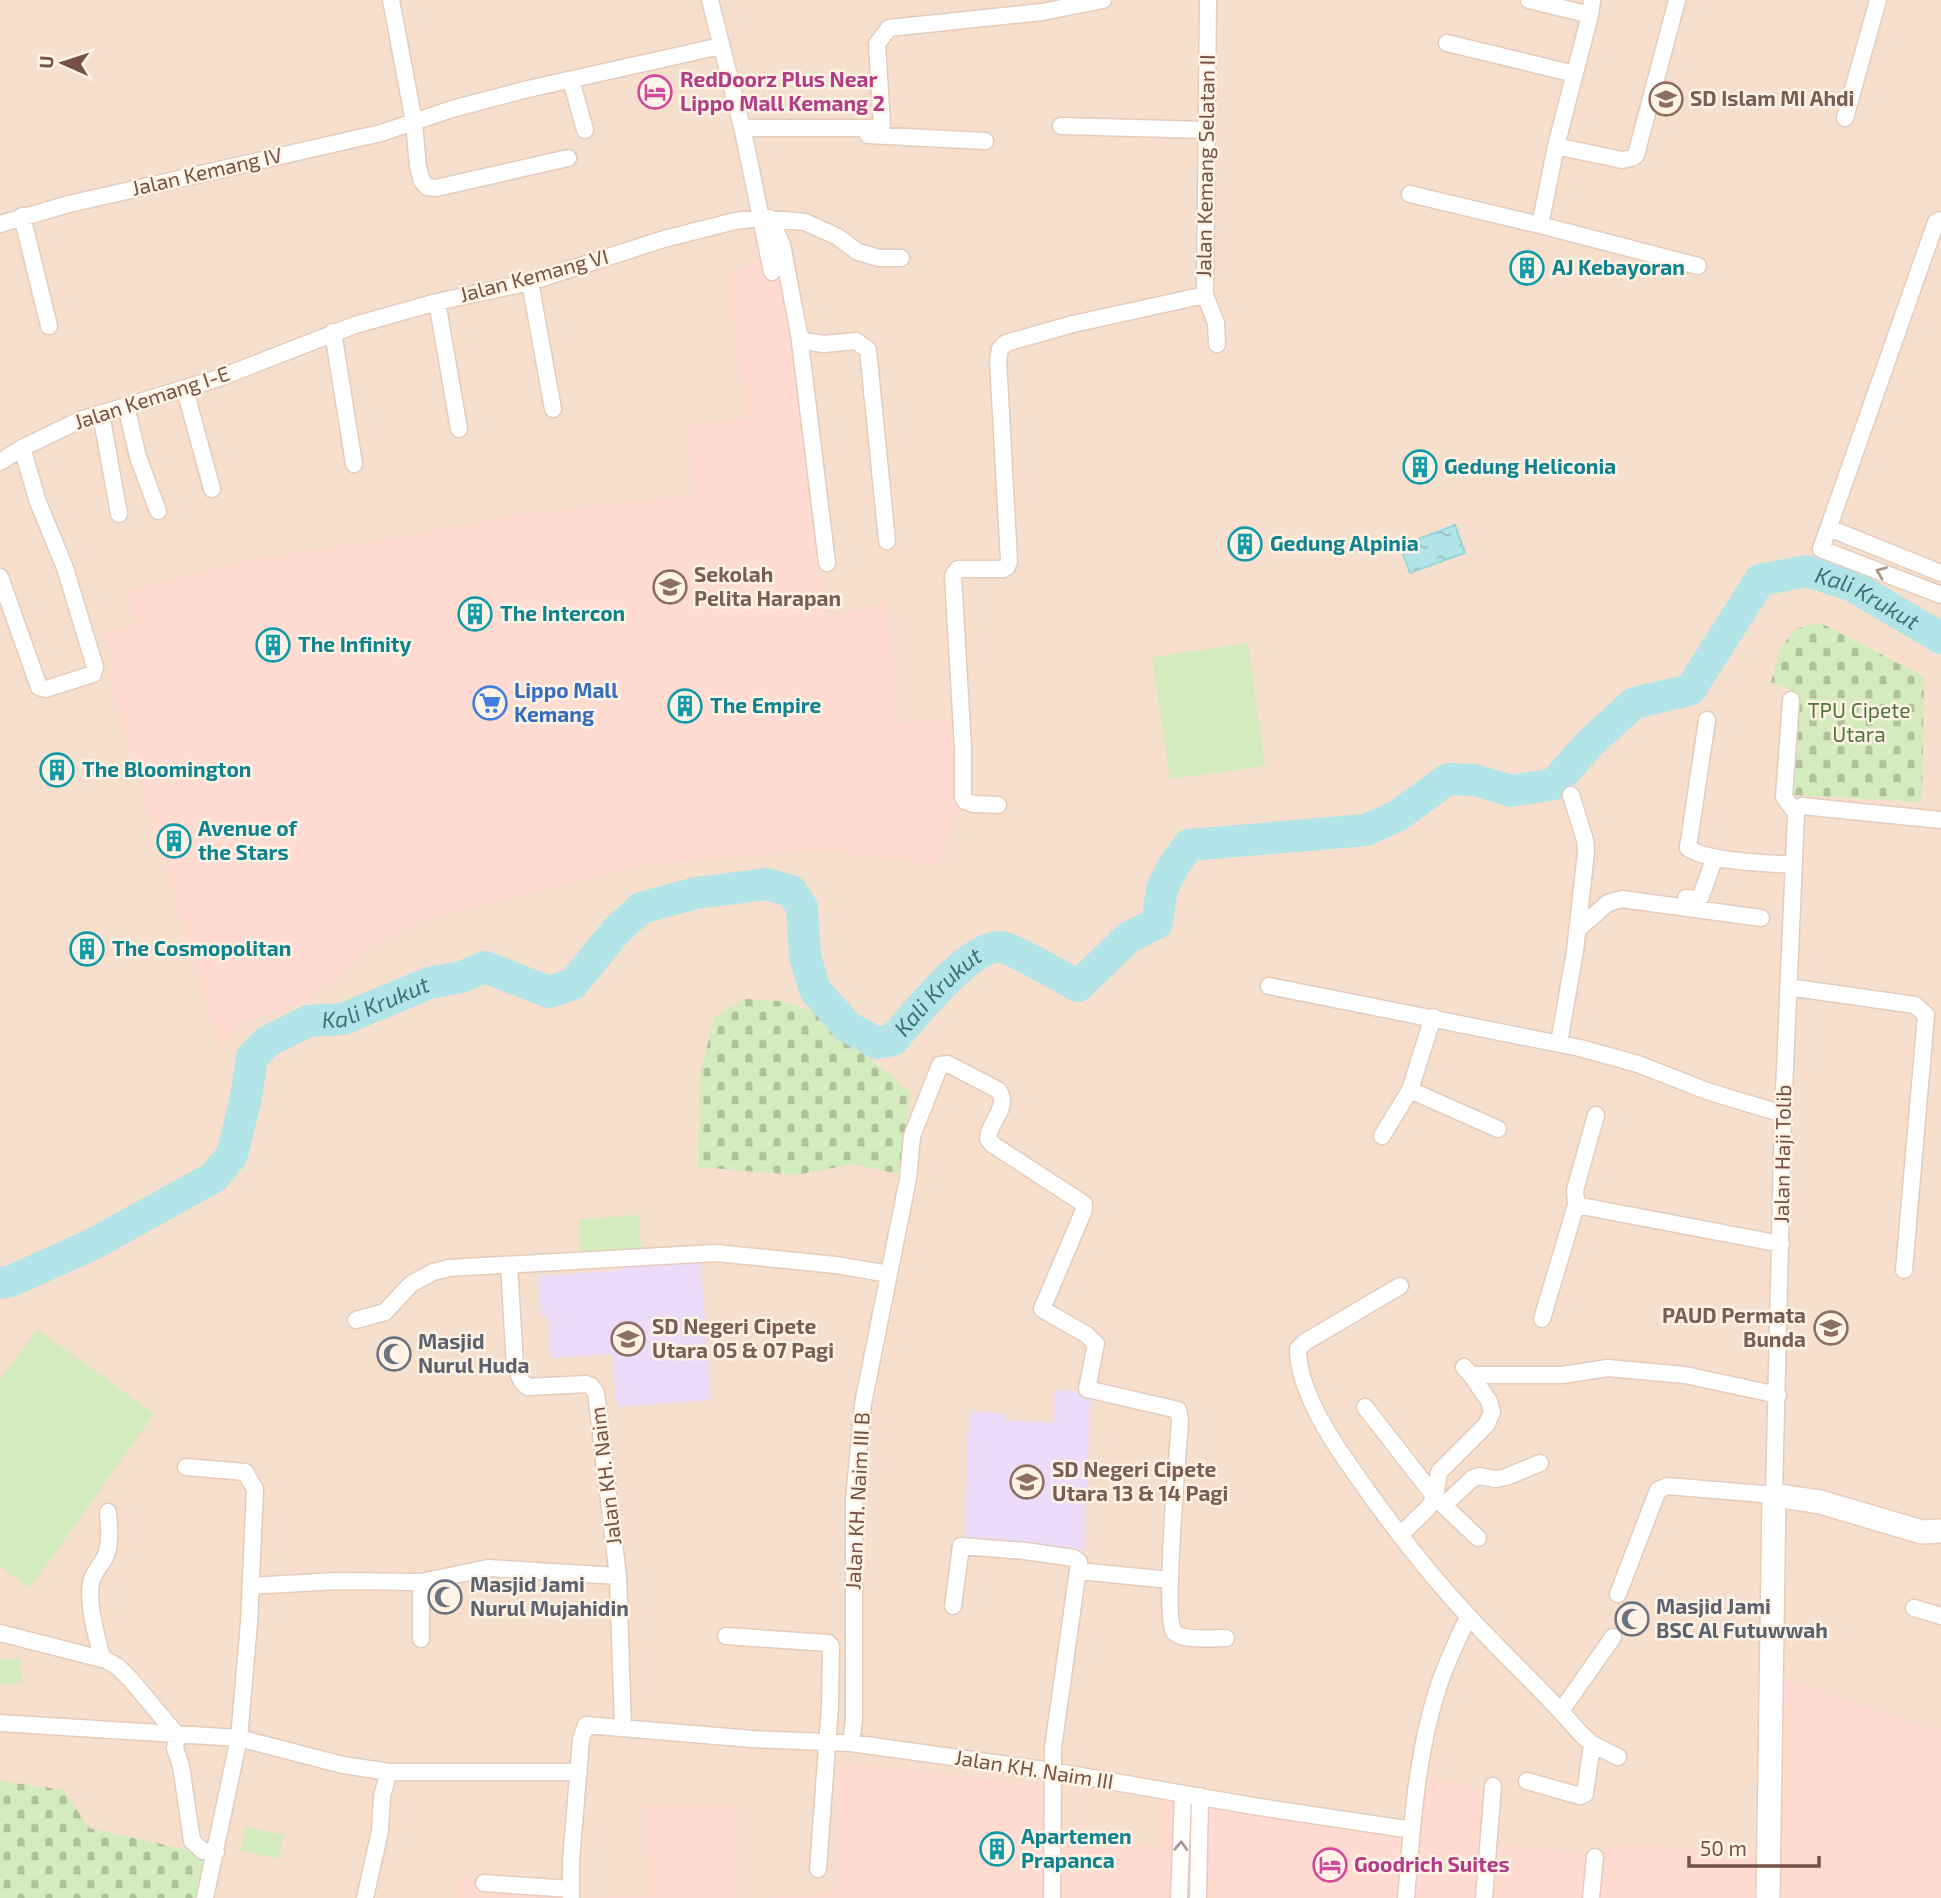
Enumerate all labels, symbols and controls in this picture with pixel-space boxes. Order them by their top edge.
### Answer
north arrow [28,28,98,98]
street label: Jalan Kemang Selatan II [1190,54,1219,278]
text: U [34,55,57,69]
place label: RedDoorz Plus Near Lippo Mall Kemang 2 [680,66,885,115]
hotel icon: RedDoorz Plus Near Lippo Mall Kemang 2 [636,73,674,111]
school or university icon: SD Islam MI Ahdi [1647,80,1685,118]
place label: SD Islam MI Ahdi [1690,85,1854,110]
street label: Jalan Kemang IV [129,141,284,200]
street label: Jalan Kemang VI [456,243,611,306]
building icon: AJ Kebayoran [1508,249,1546,287]
place label: AJ Kebayoran [1552,254,1685,280]
street label: Jalan Kemang I-E [71,360,232,433]
building icon: Gedung Heliconia [1401,448,1439,486]
place label: Gedung Heliconia [1444,453,1616,478]
building icon: Gedung Alpinia [1226,525,1264,563]
place label: Gedung Alpinia [1270,530,1419,555]
water label: Kali Krukut [1812,560,1925,635]
place label: Sekolah Pelita Harapan [694,561,841,610]
one-way arrow [1876,566,1888,580]
school or university icon: Sekolah Pelita Harapan [651,568,689,606]
building icon: The Intercon [456,595,494,633]
place label: The Intercon [500,600,625,625]
building icon: The Infinity [254,626,292,664]
place label: The Infinity [298,631,411,657]
place label: Lippo Mall Kemang [514,677,618,726]
supermarket icon: Lippo Mall Kemang [471,684,509,722]
building icon: The Empire [666,687,704,725]
place label: The Empire [710,692,821,717]
park label: TPU Cipete Utara [1807,697,1911,746]
building icon: The Bloomington [38,751,76,789]
place label: The Bloomington [82,756,252,781]
place label: Avenue of the Stars [198,815,298,864]
building icon: Avenue of the Stars [155,822,193,860]
building icon: The Cosmopolitan [68,930,106,968]
place label: The Cosmopolitan [112,935,291,960]
water label: Kali Krukut [887,941,987,1041]
water label: Kali Krukut [321,969,434,1033]
street label: Jalan Haji Tolib [1768,1084,1796,1224]
place label: PAUD Permata Bunda [1662,1302,1806,1351]
school or university icon: PAUD Permata Bunda [1812,1309,1850,1347]
place label: SD Negeri Cipete Utara 05 & 07 Pagi [652,1313,834,1362]
school or university icon: SD Negeri Cipete Utara 05 & 07 Pagi [609,1320,647,1358]
place label: Masjid Nurul Huda [418,1328,529,1377]
mosque icon: Masjid Nurul Huda [375,1335,413,1373]
street label: Jalan KH. Naim [584,1406,625,1547]
street label: Jalan KH. Naim III B [839,1411,874,1591]
place label: SD Negeri Cipete Utara 13 & 14 Pagi [1052,1456,1228,1505]
school or university icon: SD Negeri Cipete Utara 13 & 14 Pagi [1008,1463,1046,1501]
place label: Masjid Jami Nurul Mujahidin [470,1571,629,1620]
mosque icon: Masjid Jami Nurul Mujahidin [426,1578,464,1616]
place label: Masjid Jami BSC Al Futuwwah [1656,1593,1828,1642]
mosque icon: Masjid Jami BSC Al Futuwwah [1613,1600,1651,1638]
street label: Jalan KH. Naim III [953,1744,1115,1793]
place label: Apartemen Prapanca [1021,1823,1132,1872]
scale bar [1689,1825,1818,1869]
building icon: Apartemen Prapanca [978,1830,1016,1868]
text: 50 m [1700,1835,1747,1860]
one-way arrow [1173,1840,1188,1851]
hotel icon: Goodrich Suites [1311,1846,1349,1884]
place label: Goodrich Suites [1354,1851,1510,1876]

